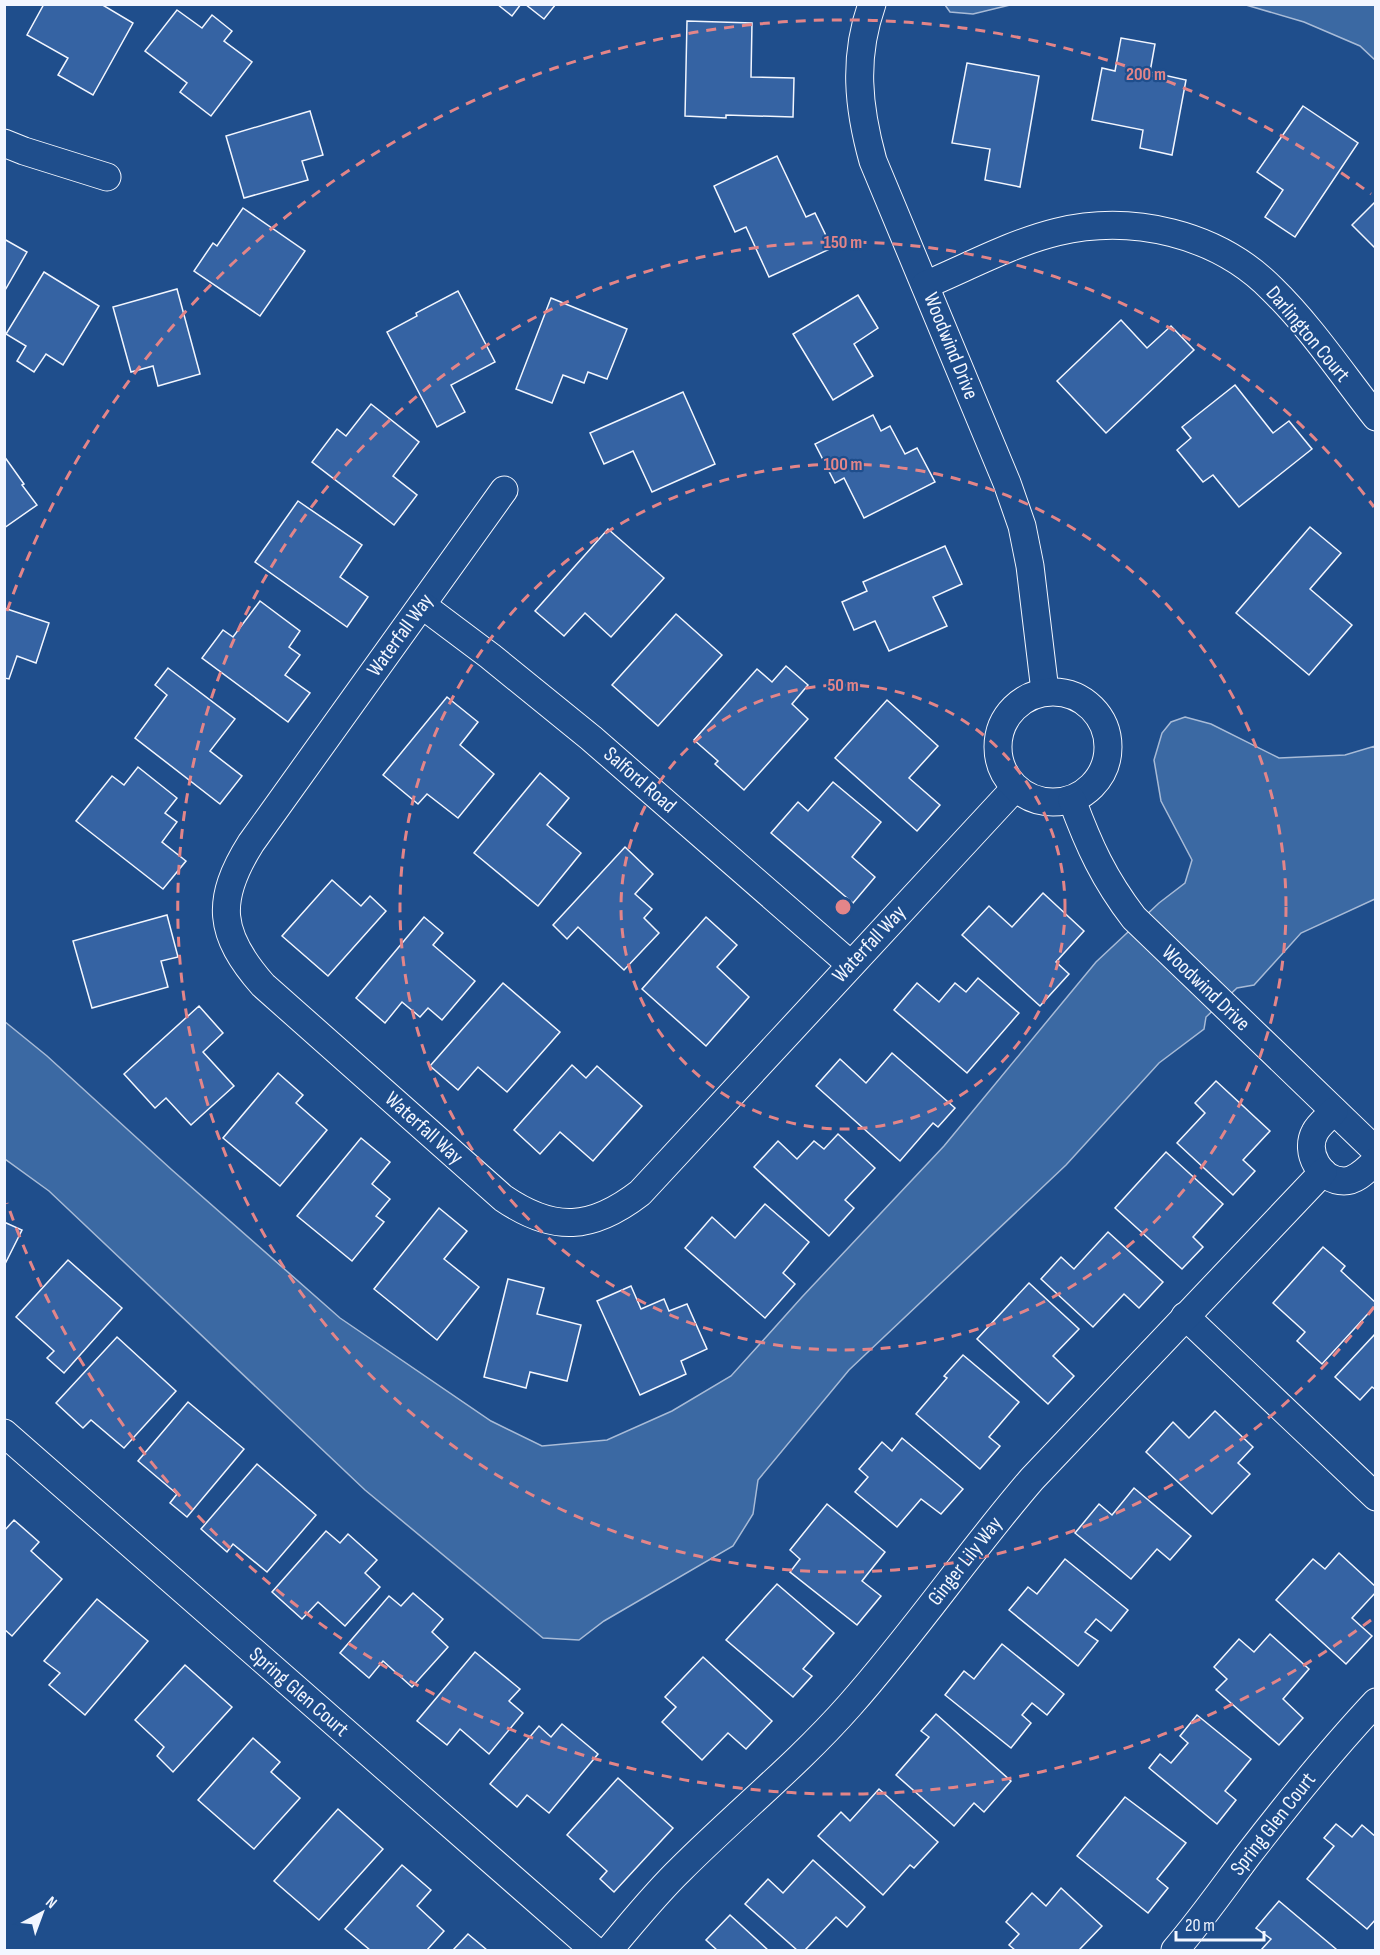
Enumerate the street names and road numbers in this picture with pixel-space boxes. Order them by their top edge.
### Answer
street label: Darlington Court [1261,281,1355,387]
street label: Woodwind Drive [918,289,984,403]
street label: Waterfall Way [362,589,438,681]
street label: Salford Road [599,742,681,818]
street label: Waterfall Way [827,900,911,988]
street label: Woodwind Drive [1157,940,1255,1036]
street label: Waterfall Way [380,1086,468,1170]
street label: Ginger Lily Way [923,1512,1007,1610]
street label: Spring Glen Court [244,1642,354,1742]
street label: Spring Glen Court [1225,1768,1321,1880]

